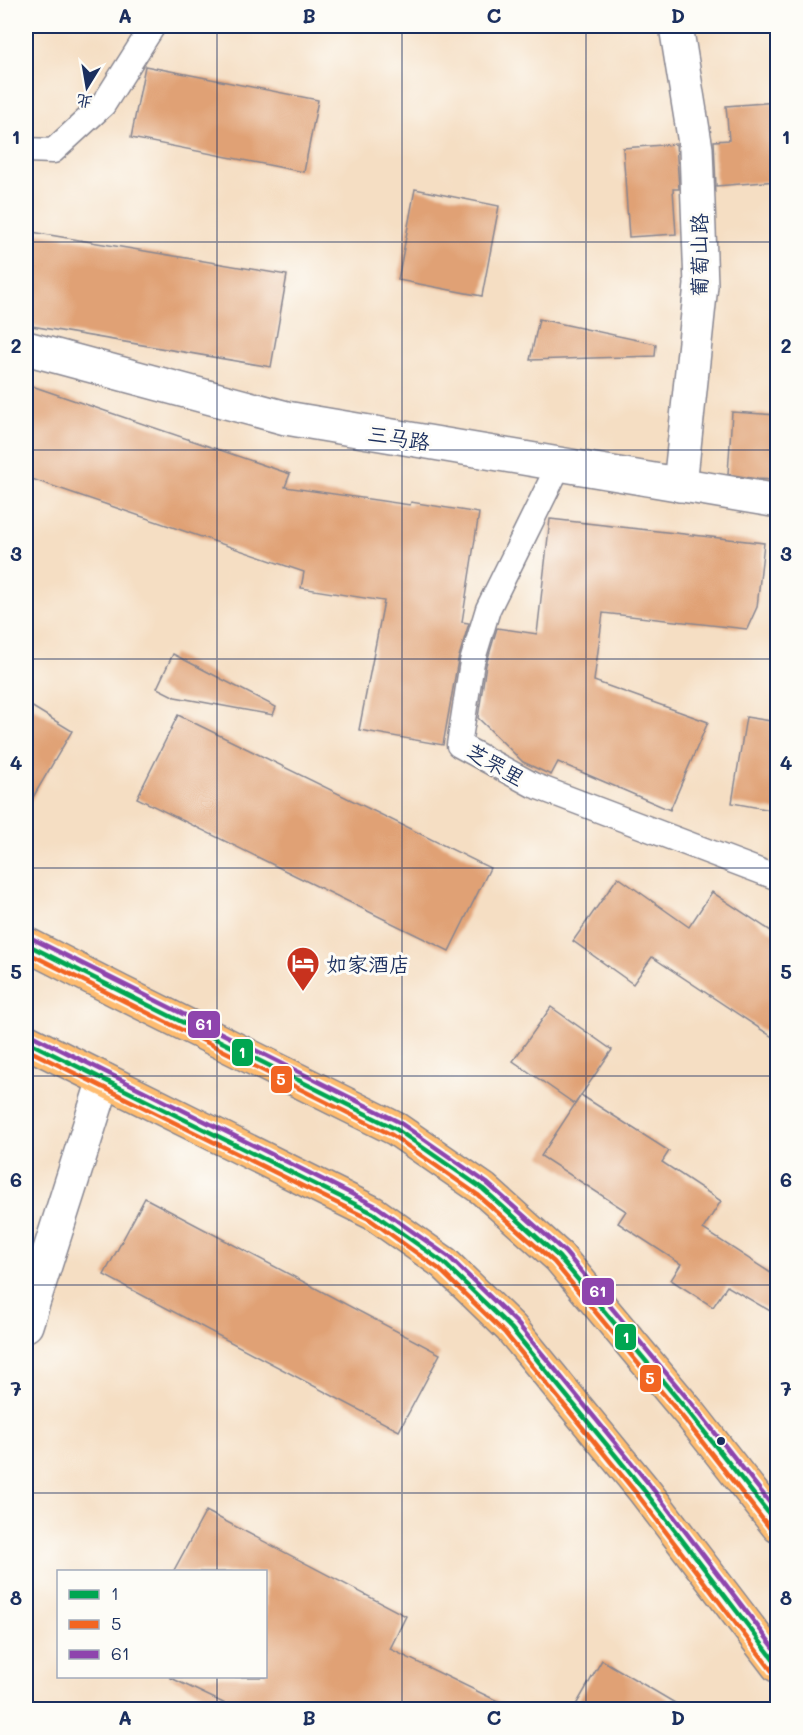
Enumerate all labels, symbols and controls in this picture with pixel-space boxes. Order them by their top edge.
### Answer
text: A [118,2,132,28]
text: B [302,2,316,28]
text: C [487,2,502,28]
text: D [671,2,685,28]
north arrow [57,57,117,117]
text: 北 [74,90,94,114]
text: 1 [12,123,20,149]
text: 1 [782,123,790,149]
street label: 葡萄山路 [685,213,712,297]
text: 2 [10,332,22,358]
text: 2 [780,332,792,358]
street label: 三马路 [366,419,432,455]
text: 3 [10,540,22,566]
text: 3 [780,540,792,566]
street label: 芝罘里 [462,737,530,791]
text: 4 [10,749,23,775]
text: 4 [780,749,793,775]
hotel icon: 如家酒店 [285,945,321,992]
place label: 如家酒店 [326,950,410,977]
text: 5 [10,958,22,984]
text: 5 [780,958,792,984]
line badge: 61 [187,1010,221,1039]
text: 61 [196,1013,212,1034]
line badge: 1 [231,1038,254,1067]
text: 1 [238,1041,246,1062]
line badge: 5 [270,1065,293,1094]
text: 5 [276,1068,286,1089]
text: 6 [10,1166,22,1192]
text: 6 [780,1166,792,1192]
line badge: 61 [581,1277,615,1306]
text: 61 [590,1280,606,1301]
line badge: 1 [614,1323,637,1351]
text: 1 [622,1326,630,1347]
line badge: 5 [639,1364,662,1393]
text: 5 [645,1367,655,1388]
text: 7 [10,1375,22,1401]
text: 7 [780,1375,792,1401]
unlabelled marker [715,1435,727,1447]
legend [57,1570,267,1678]
text: 1 [111,1581,119,1605]
text: 8 [10,1584,22,1610]
text: 8 [780,1584,792,1610]
text: 5 [111,1611,122,1635]
text: 61 [111,1641,130,1665]
text: A [118,1704,132,1730]
text: B [302,1704,316,1730]
text: C [487,1704,502,1730]
text: D [671,1704,685,1730]

